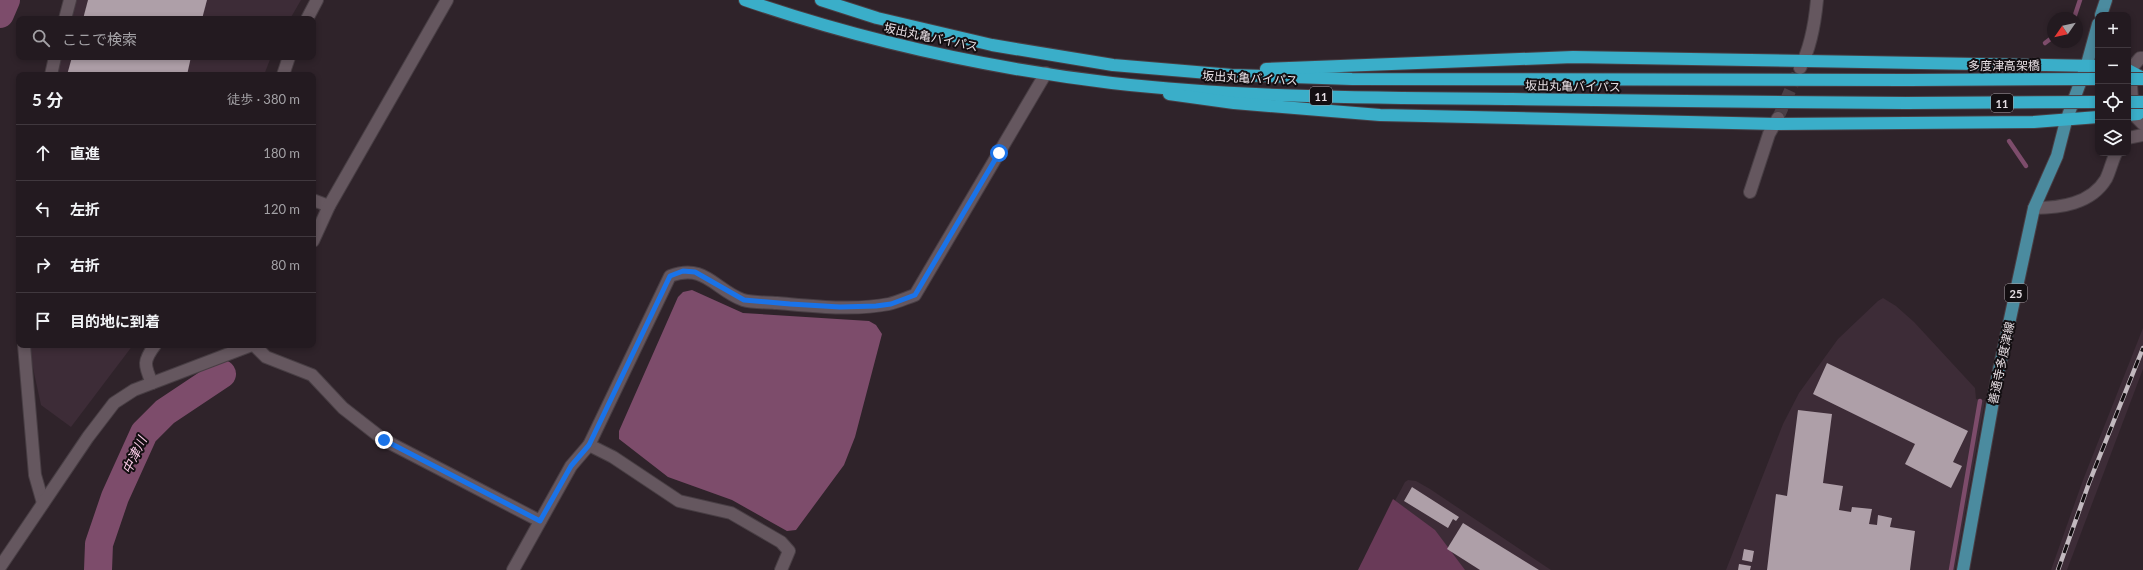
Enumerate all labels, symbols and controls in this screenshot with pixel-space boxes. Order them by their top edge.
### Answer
north arrow [2047,12,2083,48]
map controls [2095,12,2131,156]
button: + [2095,12,2131,48]
search box [16,16,316,60]
street label: 坂出丸亀バイパス [883,20,979,54]
icon: search [30,27,52,49]
text: ここで検索 [62,30,137,48]
button: − [2095,48,2131,84]
street label: 多度津高架橋 [1968,58,2040,73]
street label: 坂出丸亀バイパス [1202,68,1298,88]
street label: 坂出丸亀バイパス [1525,78,1621,94]
button: locate [2095,84,2131,120]
road number: 11 [1310,87,1332,105]
text: 5 分 [32,89,63,110]
text: 徒歩 · 380 m [227,91,300,107]
road number: 11 [1991,94,2013,112]
button: layers [2095,120,2131,156]
icon: ahead [32,142,54,164]
text: 直進 [70,144,100,162]
route start [990,144,1008,162]
text: 180 m [263,145,300,161]
icon: left [32,198,54,220]
text: 左折 [70,200,100,218]
text: 120 m [263,201,300,217]
icon: right [32,254,54,276]
text: 右折 [70,256,100,274]
text: 80 m [271,257,300,273]
road number: 25 [2005,284,2027,302]
icon: arrive [32,310,54,332]
text: 目的地に到着 [70,312,160,330]
street label: 善通寺多度津線 [1985,320,2017,406]
route end [375,431,393,449]
water label: 中津川 [118,432,151,476]

